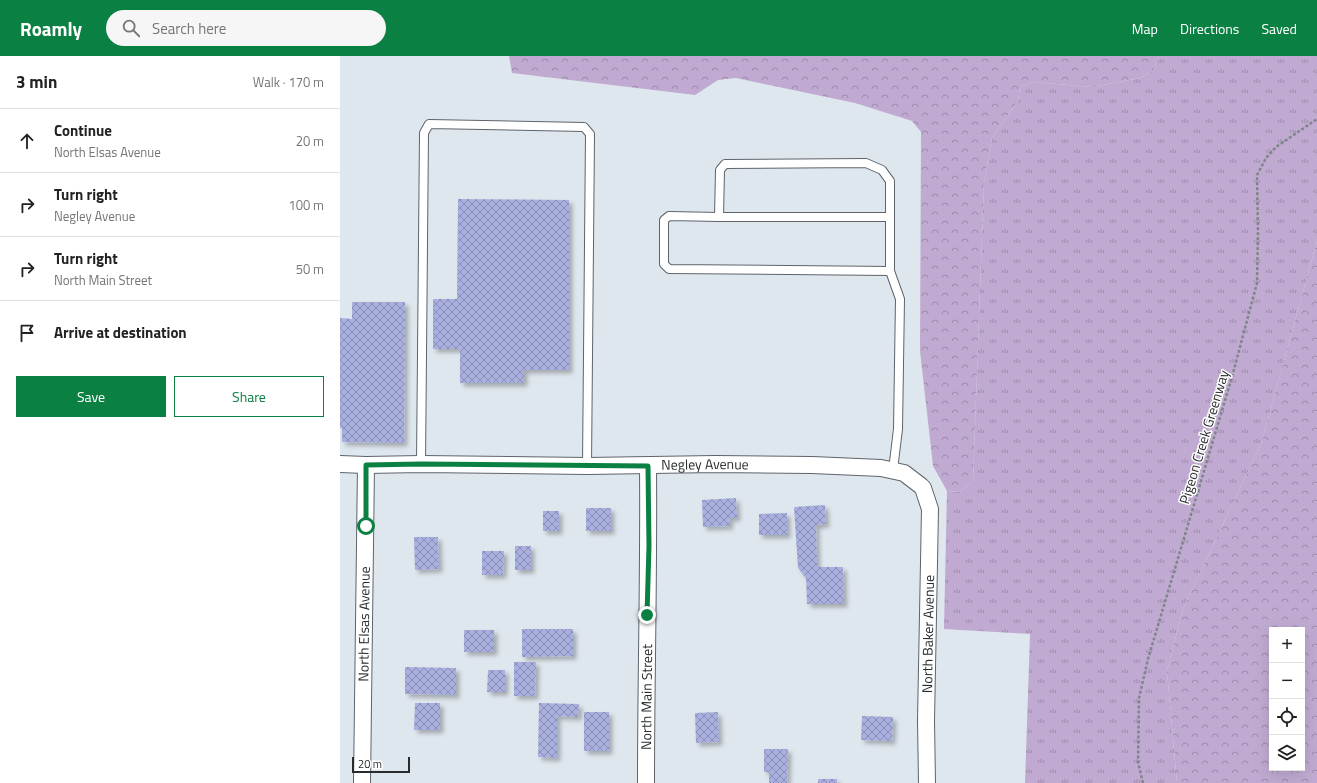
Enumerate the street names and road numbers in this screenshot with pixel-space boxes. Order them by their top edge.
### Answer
street label: Pigeon Creek Greenway [1173,367,1234,506]
street label: Negley Avenue [661,453,749,475]
street label: North Elsas Avenue [352,566,375,682]
street label: North Baker Avenue [916,575,939,693]
street label: North Main Street [635,644,657,750]

